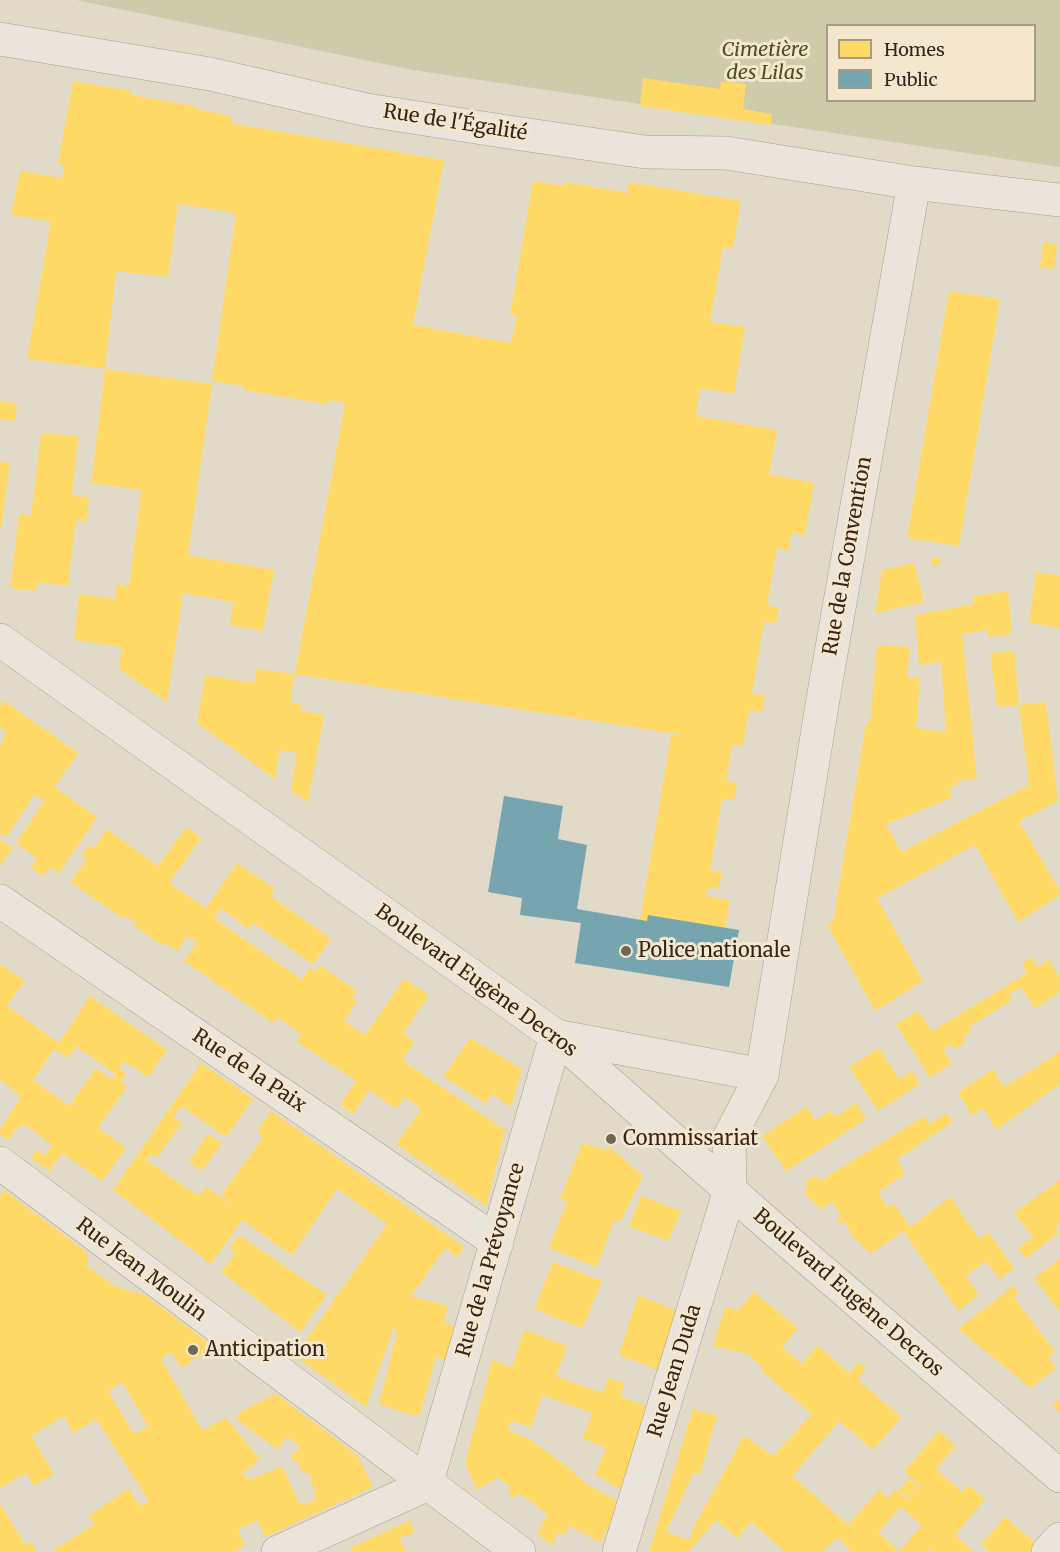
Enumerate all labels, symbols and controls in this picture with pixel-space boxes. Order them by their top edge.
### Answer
legend [826,24,1036,102]
park label: Cimetière des Lilas [721,38,809,85]
text: Homes [884,38,945,61]
text: Public [884,68,938,91]
street label: Rue de l'Égalité [381,100,529,146]
street label: Rue de la Convention [819,455,877,657]
street label: Boulevard Eugène Decros [370,900,582,1062]
place label: Police nationale [638,939,790,963]
marker: Police nationale [619,944,633,958]
street label: Rue de la Paix [188,1024,310,1118]
place label: Commissariat [623,1127,758,1151]
marker: Commissariat [604,1132,618,1146]
street label: Rue de la Prévoyance [452,1160,530,1360]
street label: Boulevard Eugène Decros [748,1204,948,1382]
street label: Rue Jean Moulin [71,1213,211,1327]
street label: Rue Jean Duda [643,1302,707,1440]
place label: Anticipation [205,1338,325,1362]
marker: Anticipation [186,1343,200,1357]

